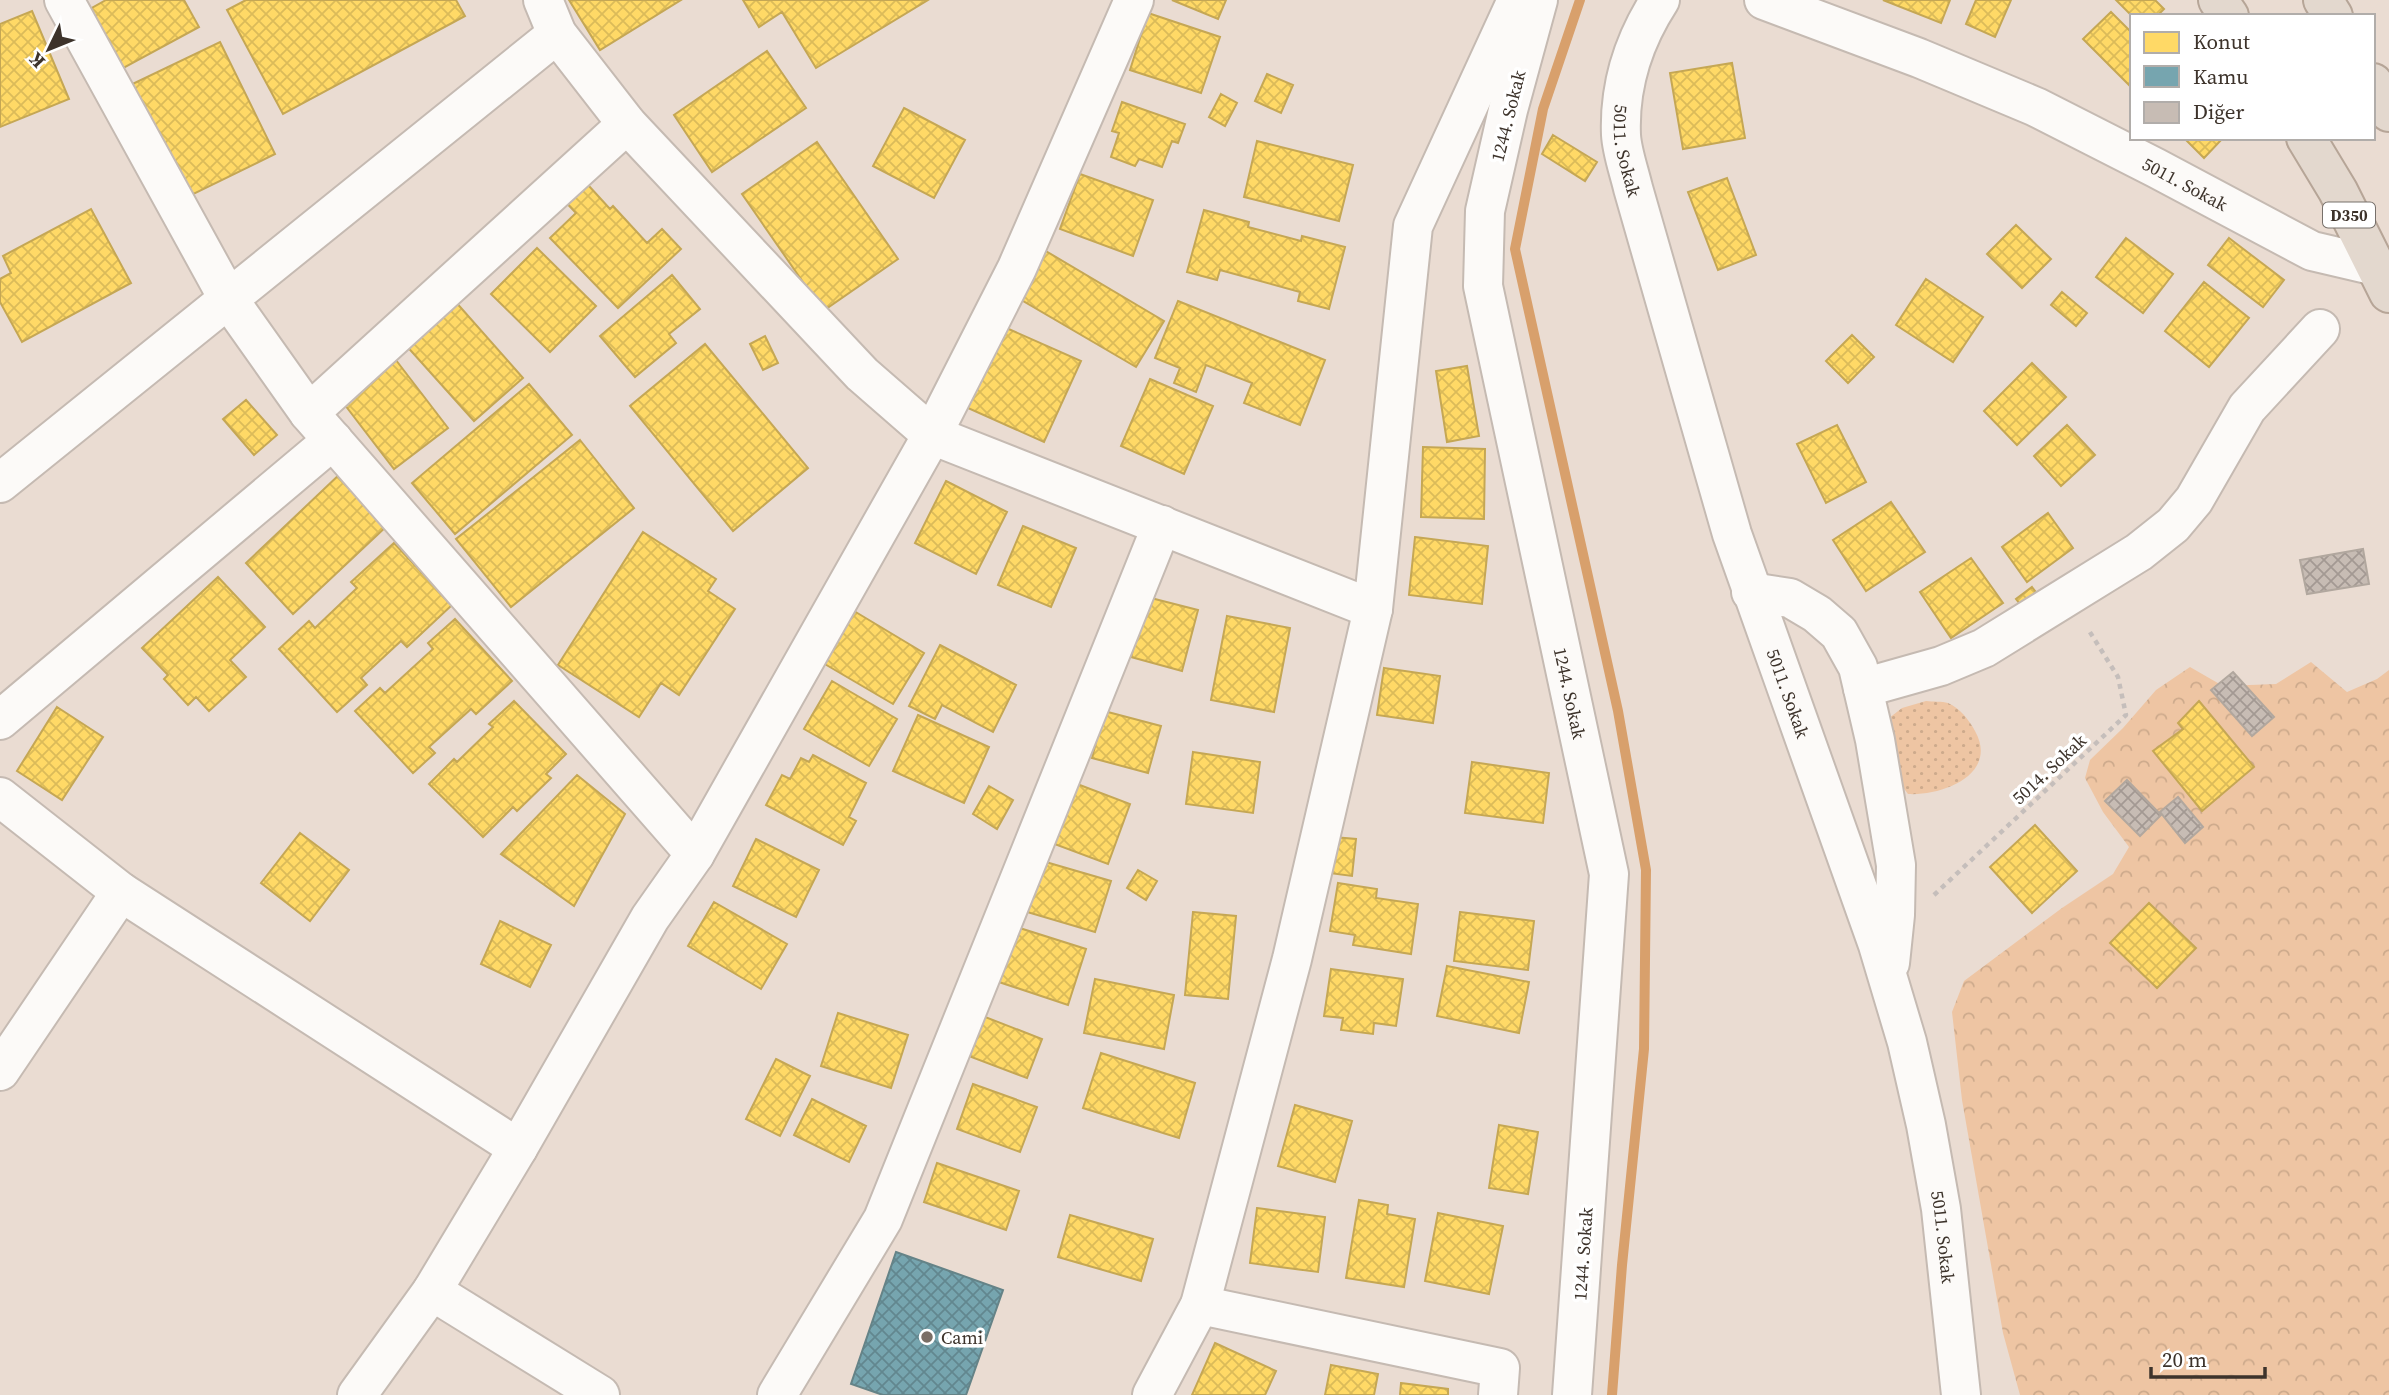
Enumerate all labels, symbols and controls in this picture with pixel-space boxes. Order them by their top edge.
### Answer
north arrow [14,14,84,84]
legend [2130,14,2375,140]
text: Konut [2193,27,2250,56]
text: K [22,46,51,74]
text: Kamu [2193,62,2248,91]
street label: 1244. Sokak [1485,68,1531,164]
text: Diğer [2193,97,2245,126]
street label: 5011. Sokak [1608,104,1647,200]
street label: 5011. Sokak [2138,151,2232,217]
road number: D350 [2323,202,2375,228]
street label: 1244. Sokak [1548,645,1592,742]
street label: 5011. Sokak [1761,645,1816,742]
street label: 5014. Sokak [2006,728,2092,810]
street label: 5011. Sokak [1925,1188,1961,1285]
street label: 1244. Sokak [1567,1206,1599,1301]
place label: Cami [941,1325,983,1350]
marker: Cami [919,1329,935,1345]
scale bar [2151,1336,2265,1380]
text: 20 m [2162,1345,2207,1374]

